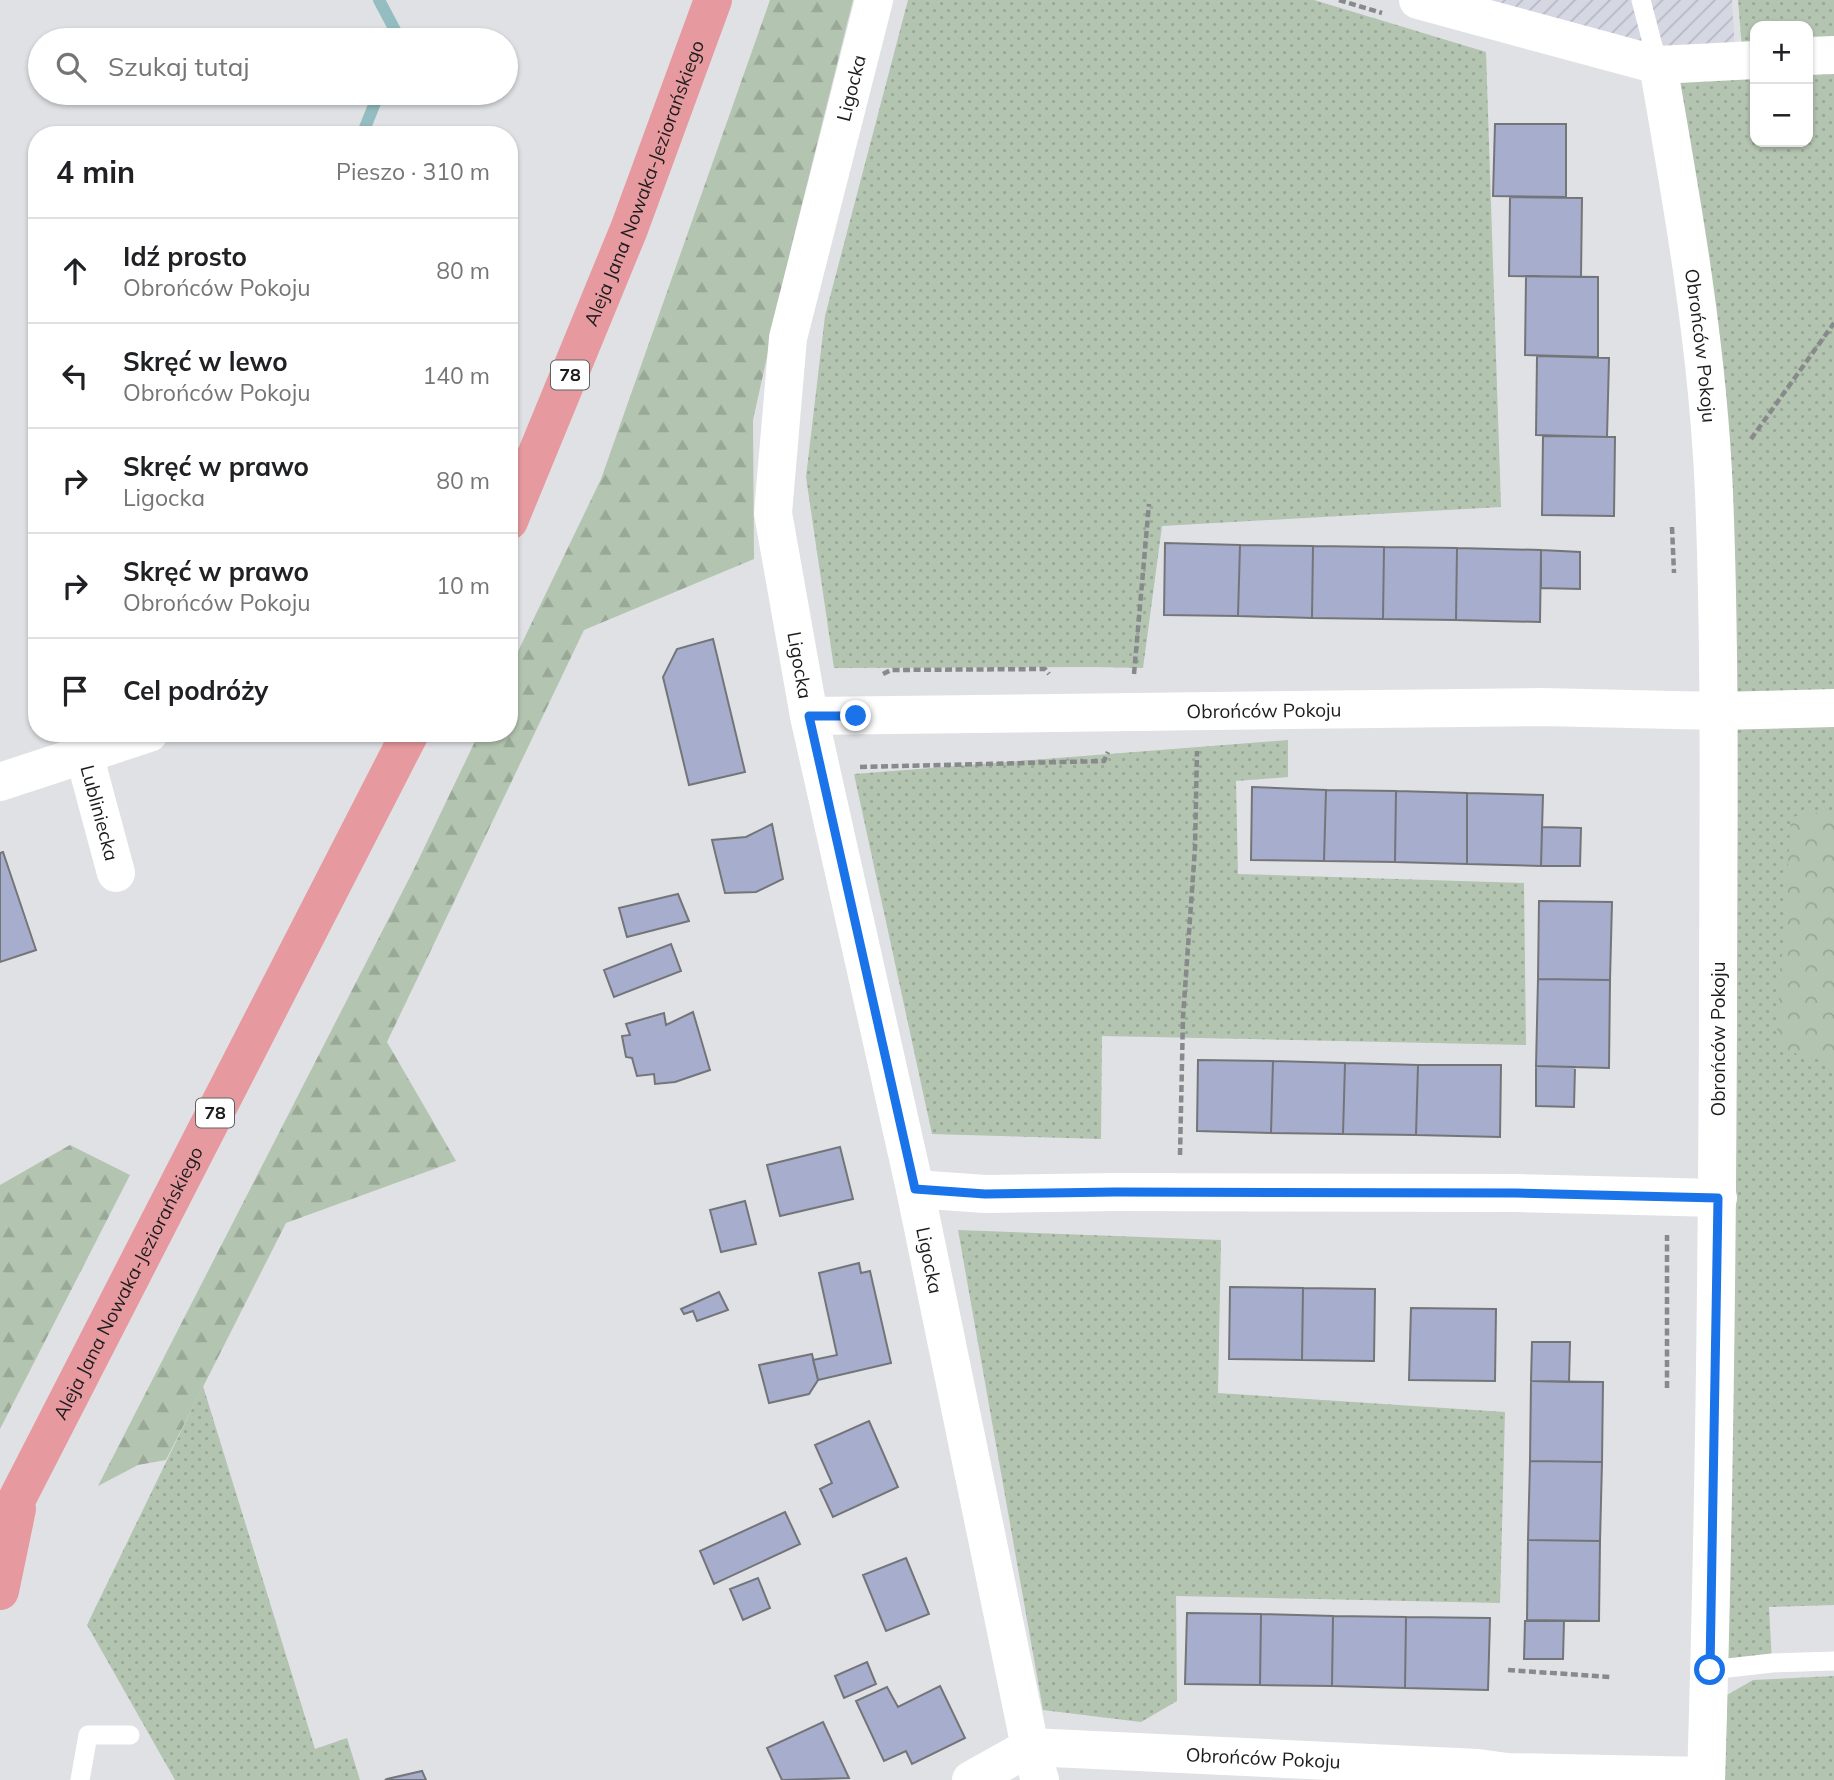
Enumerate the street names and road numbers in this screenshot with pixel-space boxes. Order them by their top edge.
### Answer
street label: Aleja Jana Nowaka-Jeziorańskiego [578,37,709,329]
street label: Ligocka [831,52,871,124]
street label: Obrońców Pokoju [1680,267,1722,424]
road number: 78 [551,360,589,390]
street label: Ligocka [782,630,818,701]
street label: Obrońców Pokoju [1186,697,1342,723]
street label: Lubliniecka [76,762,124,863]
street label: Obrońców Pokoju [1706,962,1730,1116]
road number: 78 [196,1098,234,1128]
street label: Aleja Jana Nowaka-Jeziorańskiego [48,1142,208,1424]
street label: Ligocka [911,1225,948,1296]
street label: Obrońców Pokoju [1185,1742,1341,1774]

